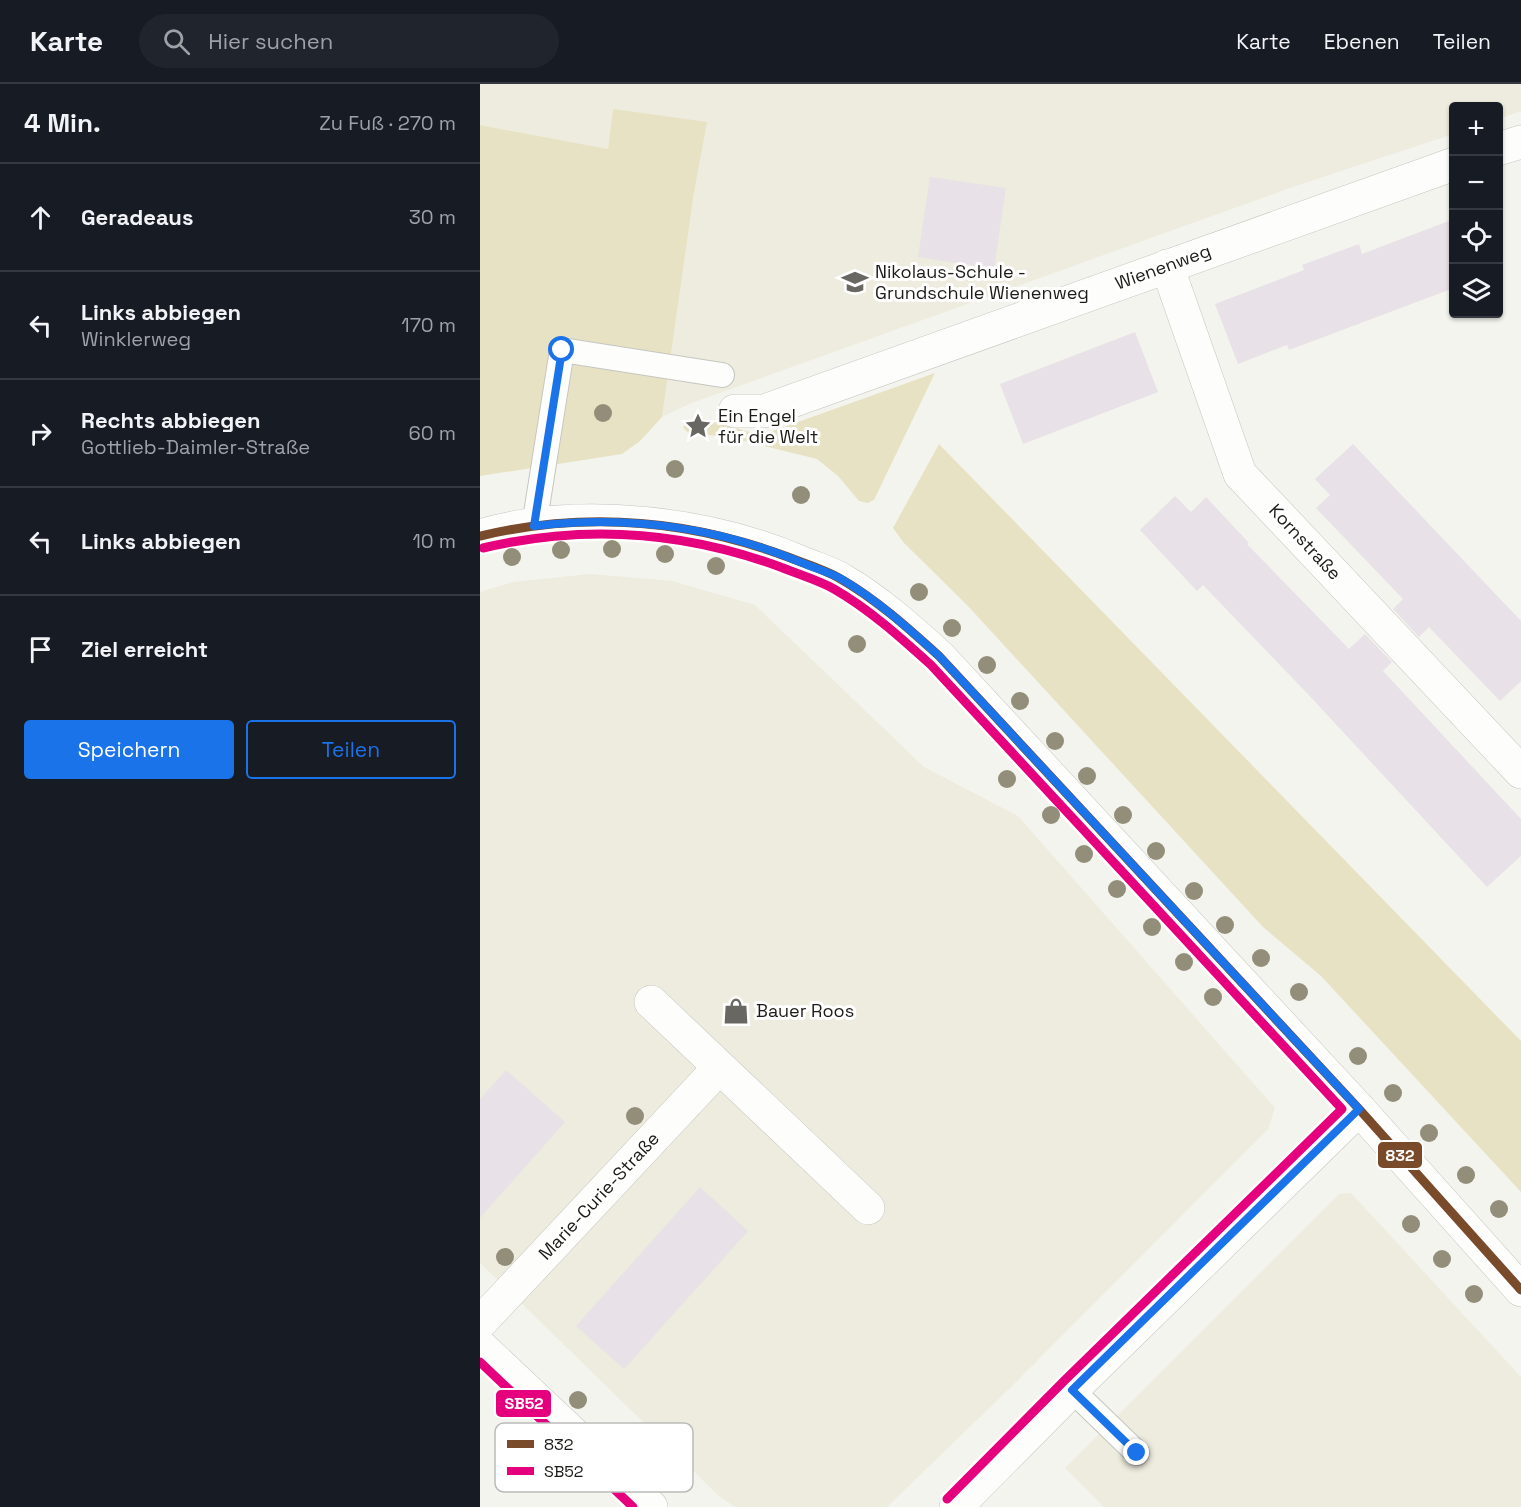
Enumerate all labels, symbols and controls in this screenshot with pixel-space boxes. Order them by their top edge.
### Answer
search box [139,14,559,68]
text: Karte [30,23,103,59]
icon: search [160,25,193,58]
text: Hier suchen [208,27,333,55]
text: Karte [1236,28,1291,55]
text: Ebenen [1324,28,1400,55]
text: Teilen [1433,28,1491,55]
map controls [1449,102,1503,318]
button: + [1449,102,1503,156]
text: 4 Min. [24,106,101,140]
text: Zu Fuß · 270 m [319,110,456,136]
button: − [1449,156,1503,210]
icon: ahead [24,201,57,234]
text: Geradeaus [81,203,193,231]
text: 30 m [409,204,456,230]
button: locate [1449,210,1503,264]
street label: Wienenweg [1112,239,1214,294]
place label: Nikolaus-Schule - Grundschule Wienenweg [875,260,1089,304]
button: layers [1449,264,1503,318]
school or university icon: Nikolaus-Schule - Grundschule Wienenweg [840,267,870,297]
text: Links abbiegen [81,298,241,326]
icon: left [24,309,57,342]
text: 170 m [401,312,456,338]
text: Winklerweg [81,326,191,352]
route start [548,336,574,362]
place label: Ein Engel für die Welt [718,404,818,448]
text: Rechts abbiegen [81,406,261,434]
place icon: Ein Engel für die Welt [683,411,713,441]
icon: right [24,417,57,450]
text: 60 m [409,420,456,446]
text: Gottlieb-Daimler-Straße [81,434,310,460]
street label: Kornstraße [1264,499,1346,585]
icon: left [24,525,57,558]
text: Links abbiegen [81,527,241,555]
text: 10 m [412,528,456,554]
icon: arrive [24,633,57,666]
text: Ziel erreicht [81,635,208,663]
button: Speichern [24,720,234,779]
button: Teilen [246,720,456,779]
shop icon: Bauer Roos [721,996,751,1026]
place label: Bauer Roos [756,999,854,1022]
street label: Marie-Curie-Straße [533,1127,664,1264]
line badge: 832 [1377,1141,1423,1169]
text: 832 [1386,1145,1414,1166]
line badge: SB52 [495,1389,552,1418]
text: SB52 [504,1393,544,1414]
legend [495,1423,693,1492]
text: 832 [544,1434,573,1455]
route end [1123,1439,1149,1465]
text: SB52 [544,1461,583,1482]

